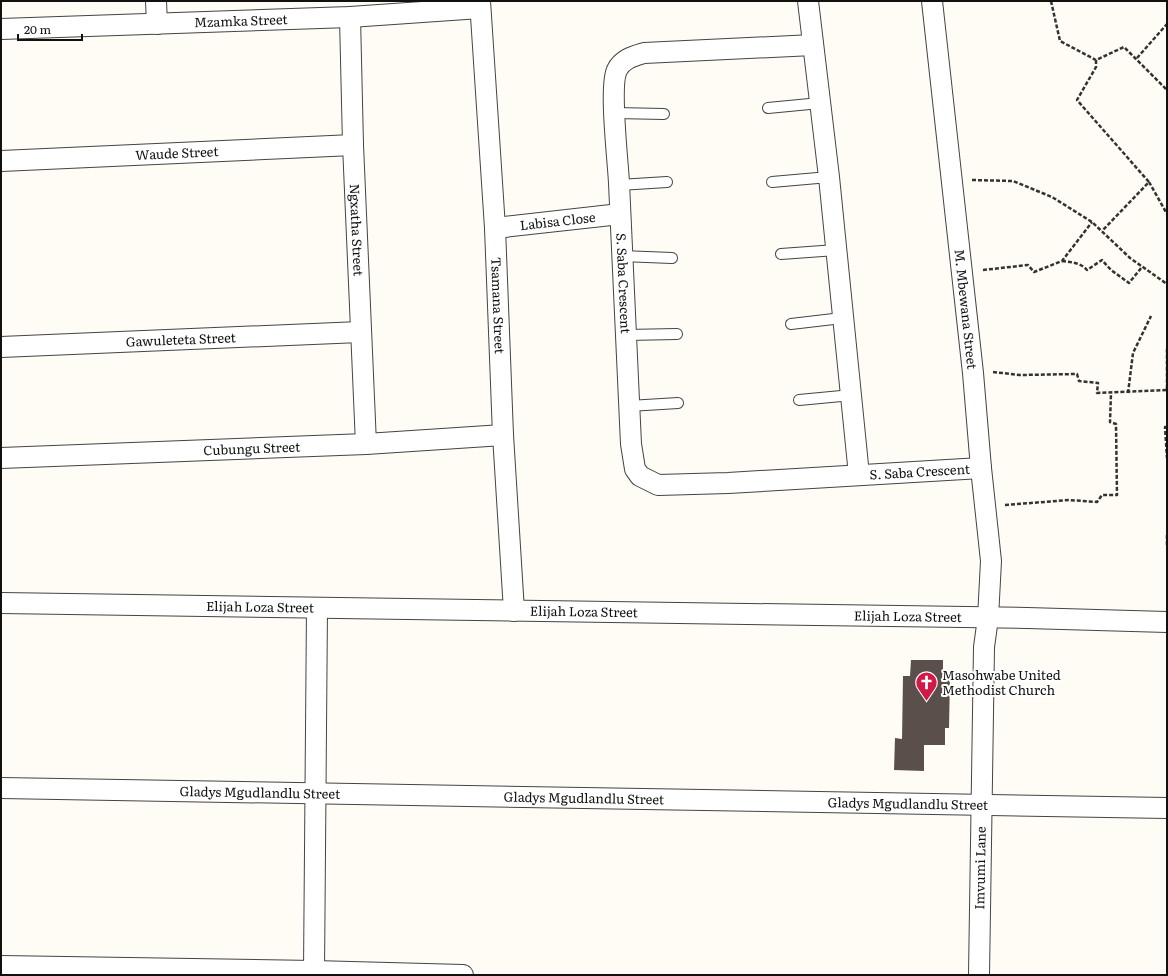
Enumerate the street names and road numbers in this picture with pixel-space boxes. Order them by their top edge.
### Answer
street label: Mzamka Street [194,9,289,31]
street label: Waude Street [135,141,220,164]
street label: Ngxatha Street [346,183,369,277]
street label: Labisa Close [519,207,597,234]
street label: S. Saba Crescent [612,232,636,335]
street label: M. Mbewana Street [950,248,983,371]
street label: Tsamana Street [487,257,510,355]
street label: Gawuleteta Street [125,327,237,351]
street label: Cubungu Street [203,437,301,459]
street label: S. Saba Crescent [869,459,971,484]
street label: Elijah Loza Street [206,596,315,617]
street label: Elijah Loza Street [530,601,639,621]
street label: Elijah Loza Street [854,605,963,626]
street label: Gladys Mgudlandlu Street [179,781,341,803]
street label: Gladys Mgudlandlu Street [503,787,665,808]
street label: Gladys Mgudlandlu Street [827,792,989,814]
street label: Imvumi Lane [969,826,990,910]

